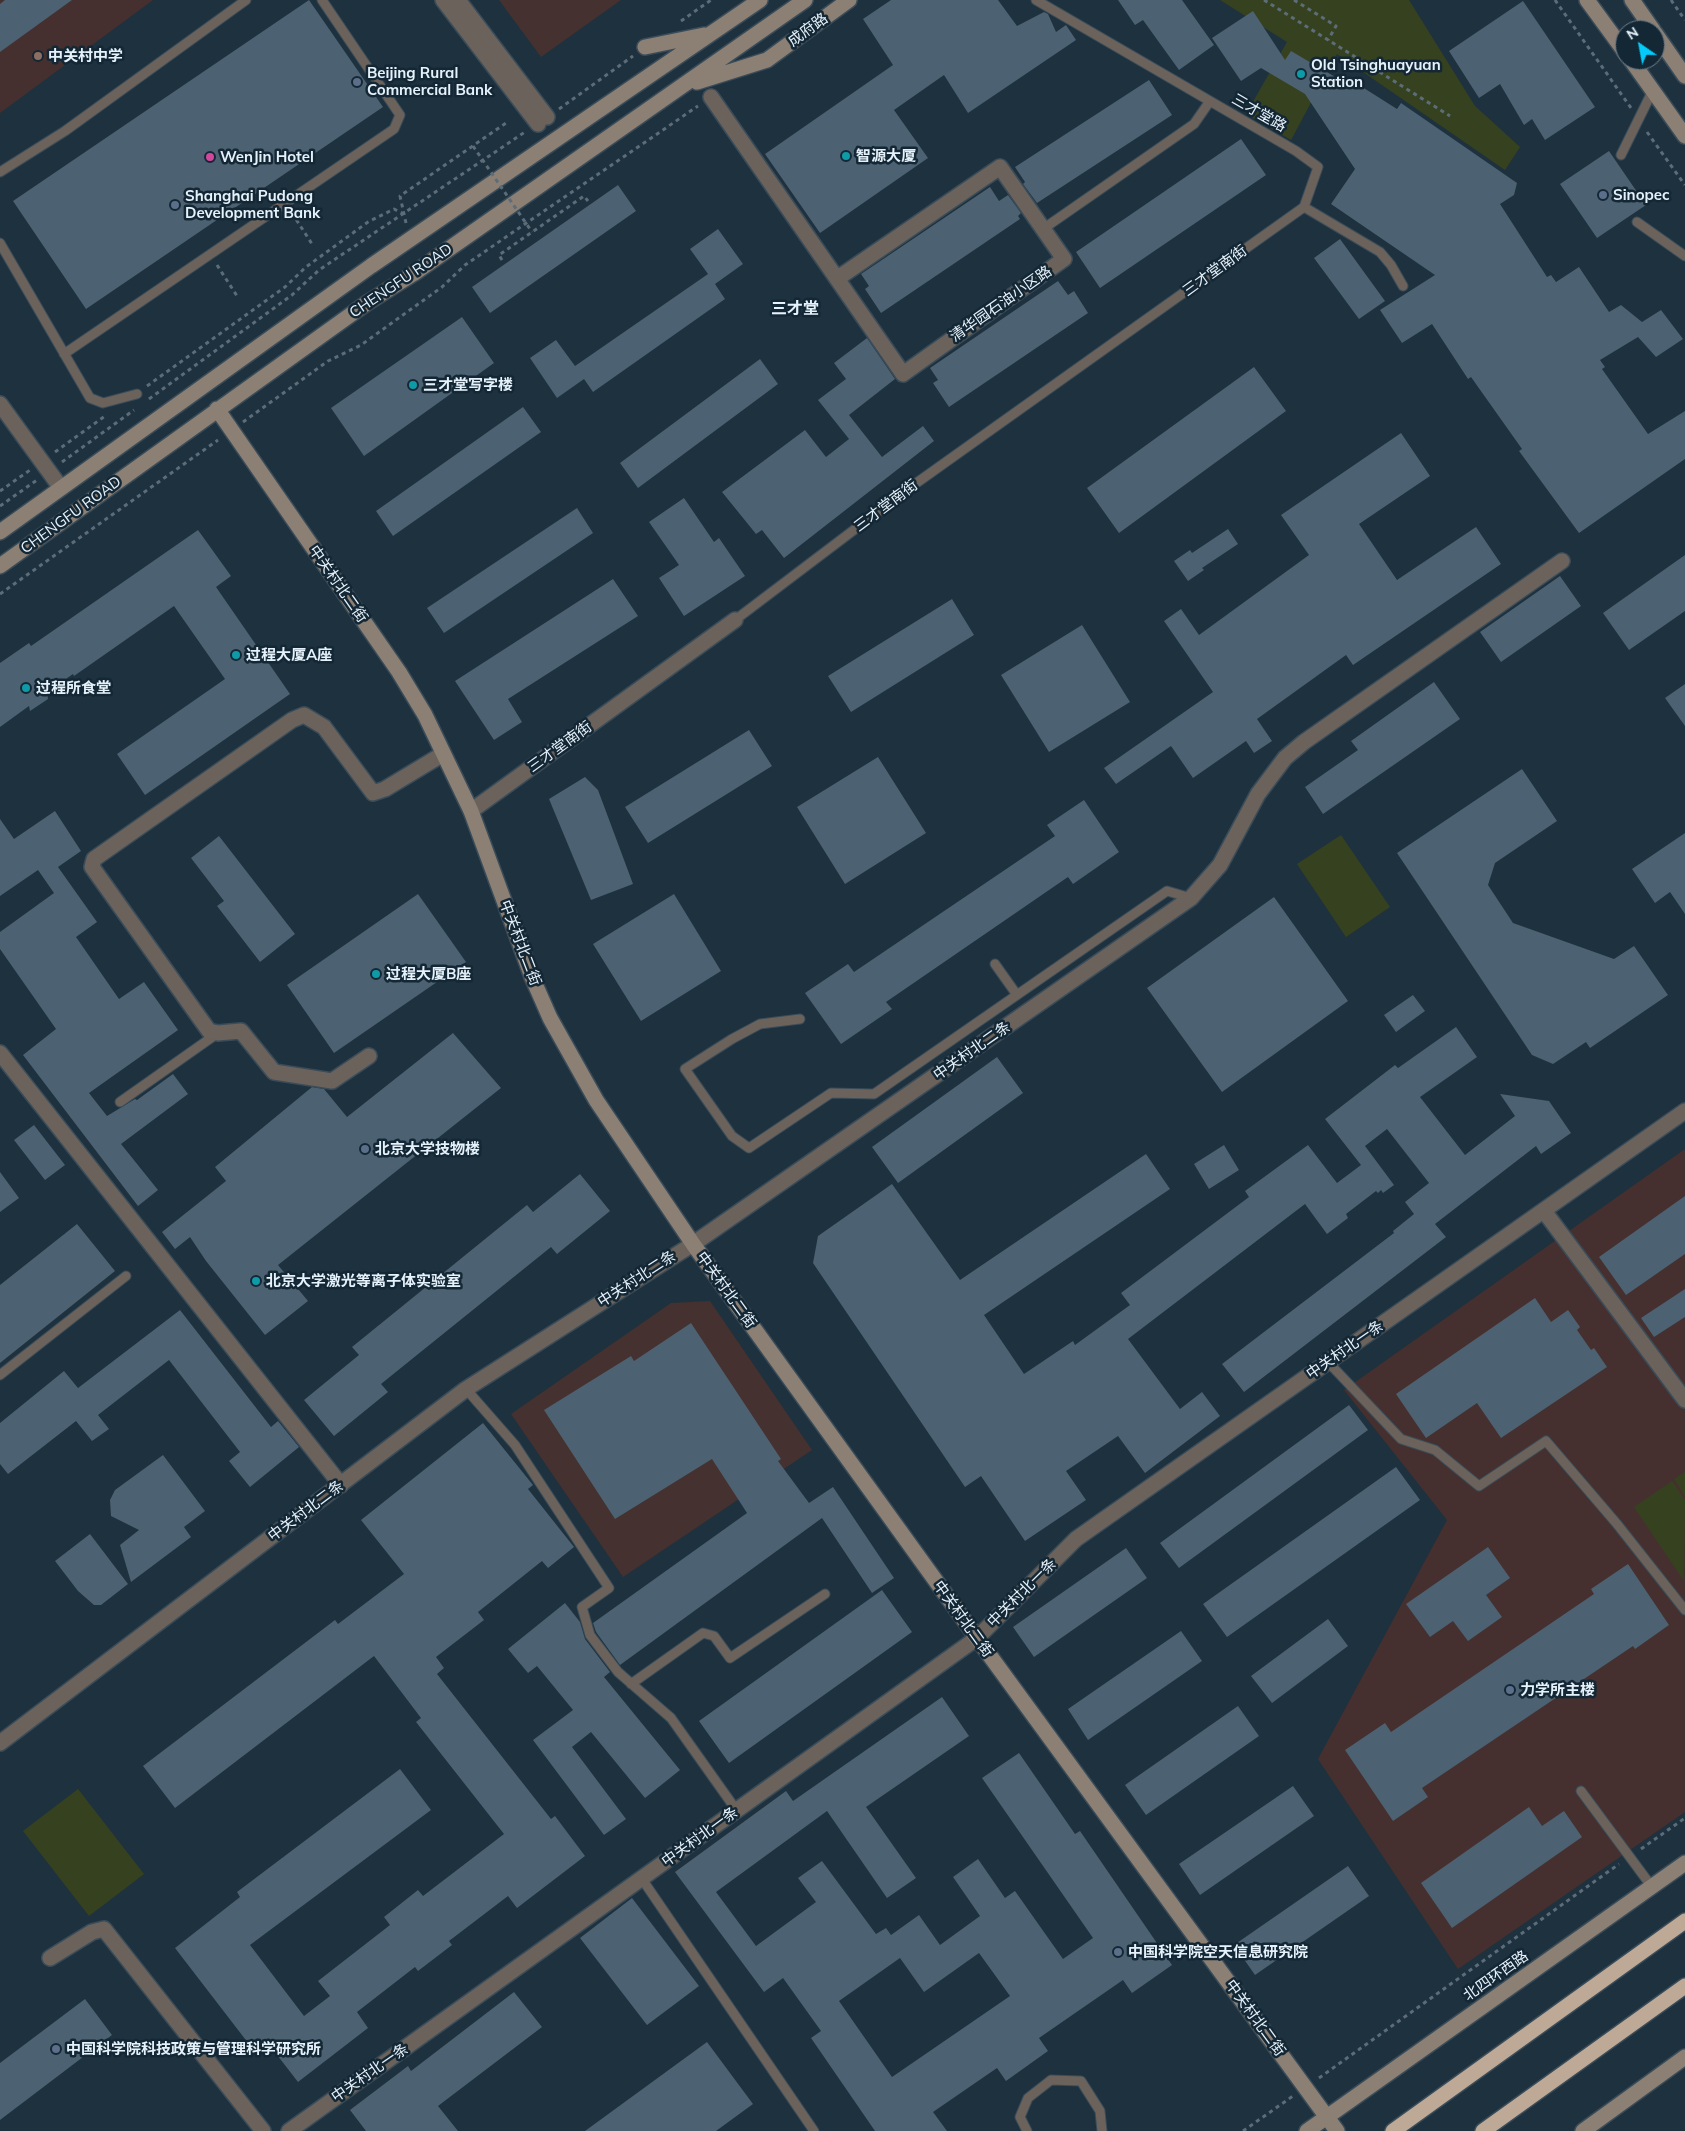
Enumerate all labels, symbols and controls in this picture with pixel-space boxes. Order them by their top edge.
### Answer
street label: 成府路 [785,9,831,51]
north arrow [1615,20,1665,70]
text: N [1623,23,1642,44]
place label: 中关村中学 [48,47,123,65]
marker: 中关村中学 [32,50,44,62]
place label: Old Tsinghuayuan Station [1311,56,1441,91]
place label: Beijing Rural Commercial Bank [367,64,492,99]
marker: Old Tsinghuayuan Station [1295,68,1307,80]
marker: Beijing Rural Commercial Bank [351,76,363,88]
street label: 三才堂路 [1229,90,1289,136]
place label: 智源大厦 [856,147,916,165]
place label: WenJin Hotel [220,148,314,166]
marker: 智源大厦 [840,150,852,162]
marker: WenJin Hotel [204,151,216,163]
place label: Sinopec [1613,186,1670,204]
place label: Shanghai Pudong Development Bank [185,187,320,222]
marker: Sinopec [1597,189,1609,201]
marker: Shanghai Pudong Development Bank [169,199,181,211]
street label: CHENGFU ROAD [346,240,456,322]
street label: 三才堂南街 [1179,242,1251,300]
street label: 清华园石油小区路 [947,262,1055,346]
district label: 三才堂 [771,299,819,319]
place label: 三才堂写字楼 [423,376,513,394]
marker: 三才堂写字楼 [407,379,419,391]
street label: CHENGFU ROAD [17,472,125,558]
street label: 三才堂南街 [851,476,921,536]
street label: 中关村北二街 [305,542,371,626]
place label: 过程大厦A座 [246,646,332,664]
marker: 过程大厦A座 [230,649,242,661]
place label: 过程所食堂 [36,679,111,697]
marker: 过程所食堂 [20,682,32,694]
street label: 三才堂南街 [524,718,596,776]
street label: 中关村北二街 [495,898,545,988]
place label: 过程大厦B座 [386,965,471,983]
marker: 过程大厦B座 [370,968,382,980]
street label: 中关村北二条 [930,1018,1014,1084]
place label: 北京大学技物楼 [375,1140,480,1158]
marker: 北京大学技物楼 [359,1143,371,1155]
street label: 中关村北二条 [594,1247,680,1311]
street label: 中关村北二街 [692,1248,760,1332]
place label: 北京大学激光等离子体实验室 [266,1272,461,1290]
marker: 北京大学激光等离子体实验室 [250,1275,262,1287]
street label: 中关村北一条 [1303,1317,1387,1383]
street label: 中关村北二条 [265,1477,347,1545]
street label: 中关村北一条 [984,1555,1060,1631]
street label: 中关村北二街 [929,1577,997,1661]
place label: 力学所主楼 [1520,1681,1595,1699]
marker: 力学所主楼 [1504,1684,1516,1696]
street label: 中关村北一条 [658,1803,742,1871]
place label: 中国科学院空天信息研究院 [1128,1943,1308,1961]
marker: 中国科学院空天信息研究院 [1112,1946,1124,1958]
street label: 北四环西路 [1460,1947,1532,2005]
street label: 中关村北二街 [1221,1976,1289,2060]
place label: 中国科学院科技政策与管理科学研究所 [66,2040,321,2058]
street label: 中关村北一条 [328,2040,412,2106]
marker: 中国科学院科技政策与管理科学研究所 [50,2043,62,2055]

